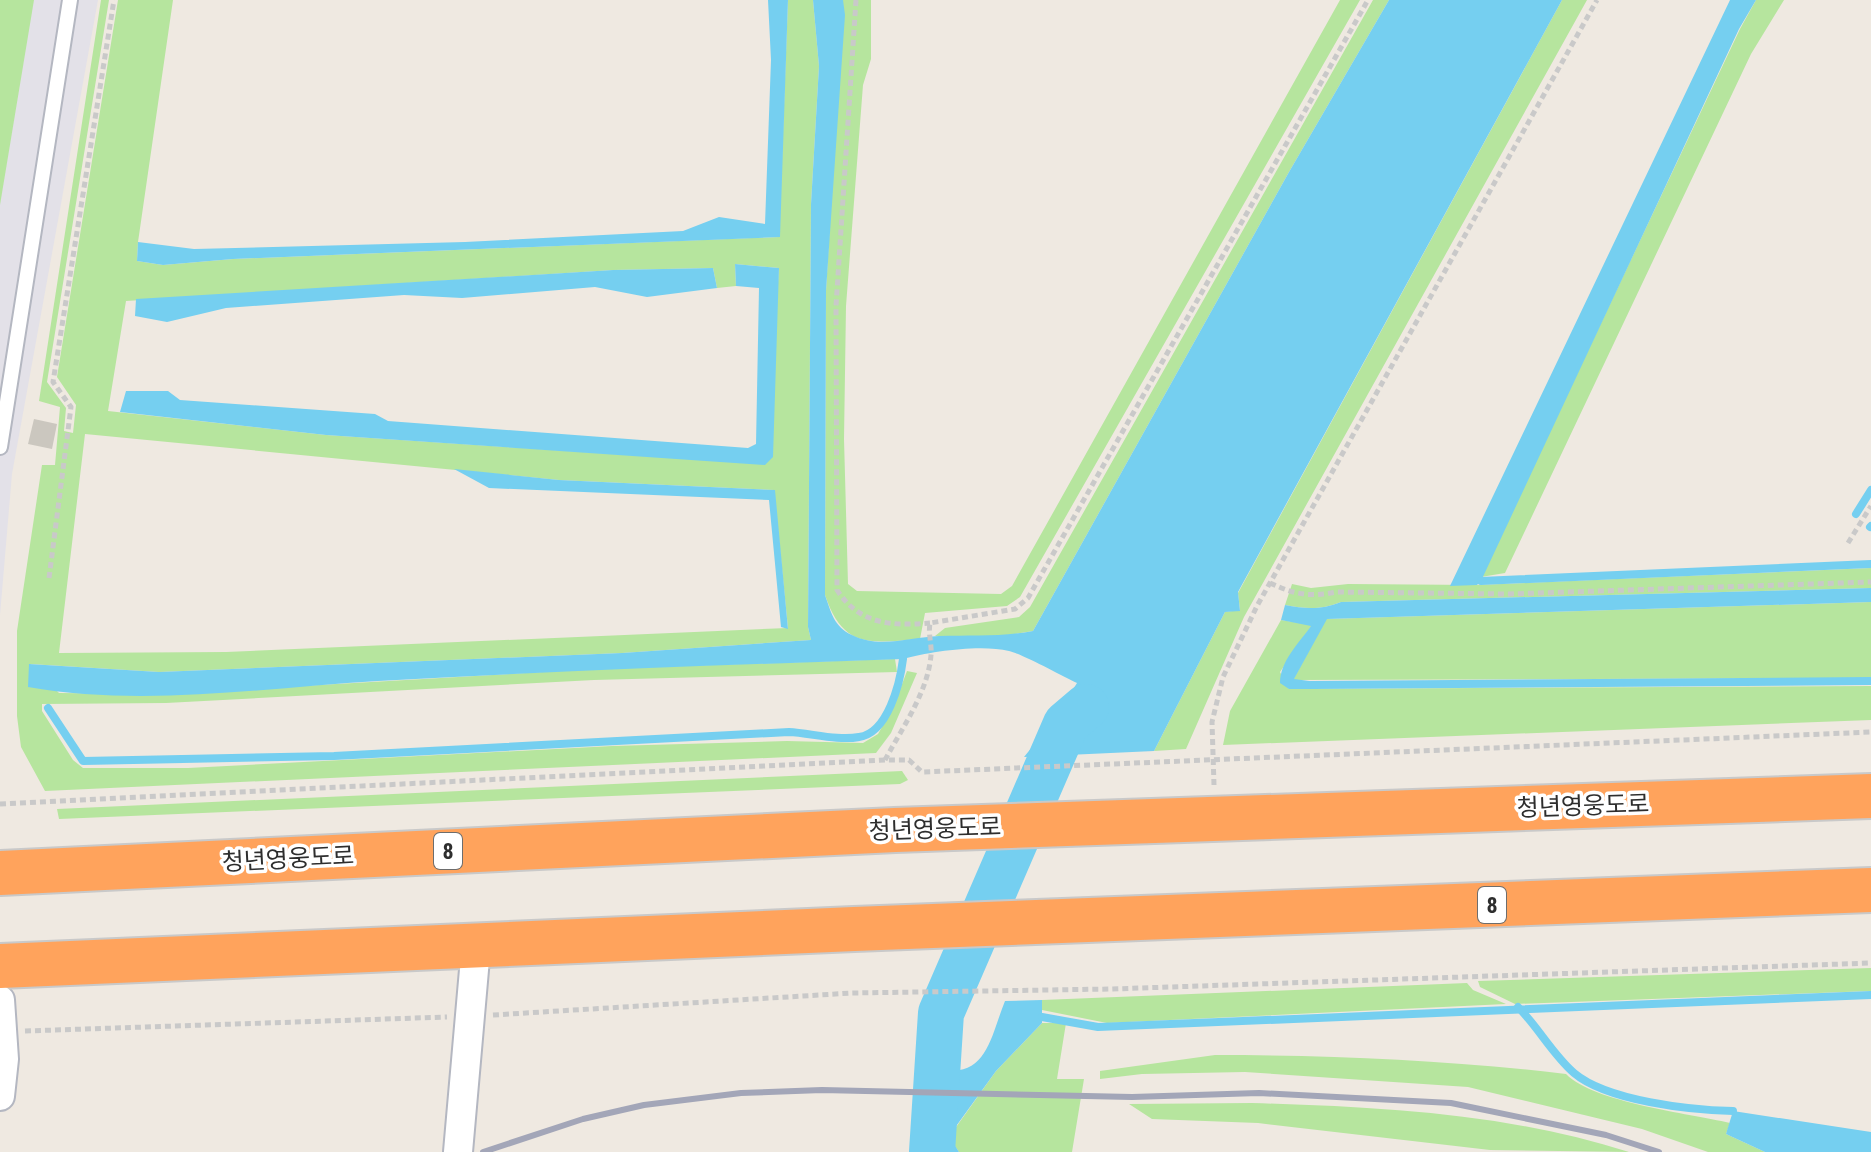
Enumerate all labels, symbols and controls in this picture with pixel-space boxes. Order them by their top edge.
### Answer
street label: 청년영웅도로 [1516,790,1650,822]
street label: 청년영웅도로 [868,813,1002,845]
road number: 8 [434,833,462,869]
street label: 청년영웅도로 [221,842,355,876]
road number: 8 [1478,887,1506,923]

